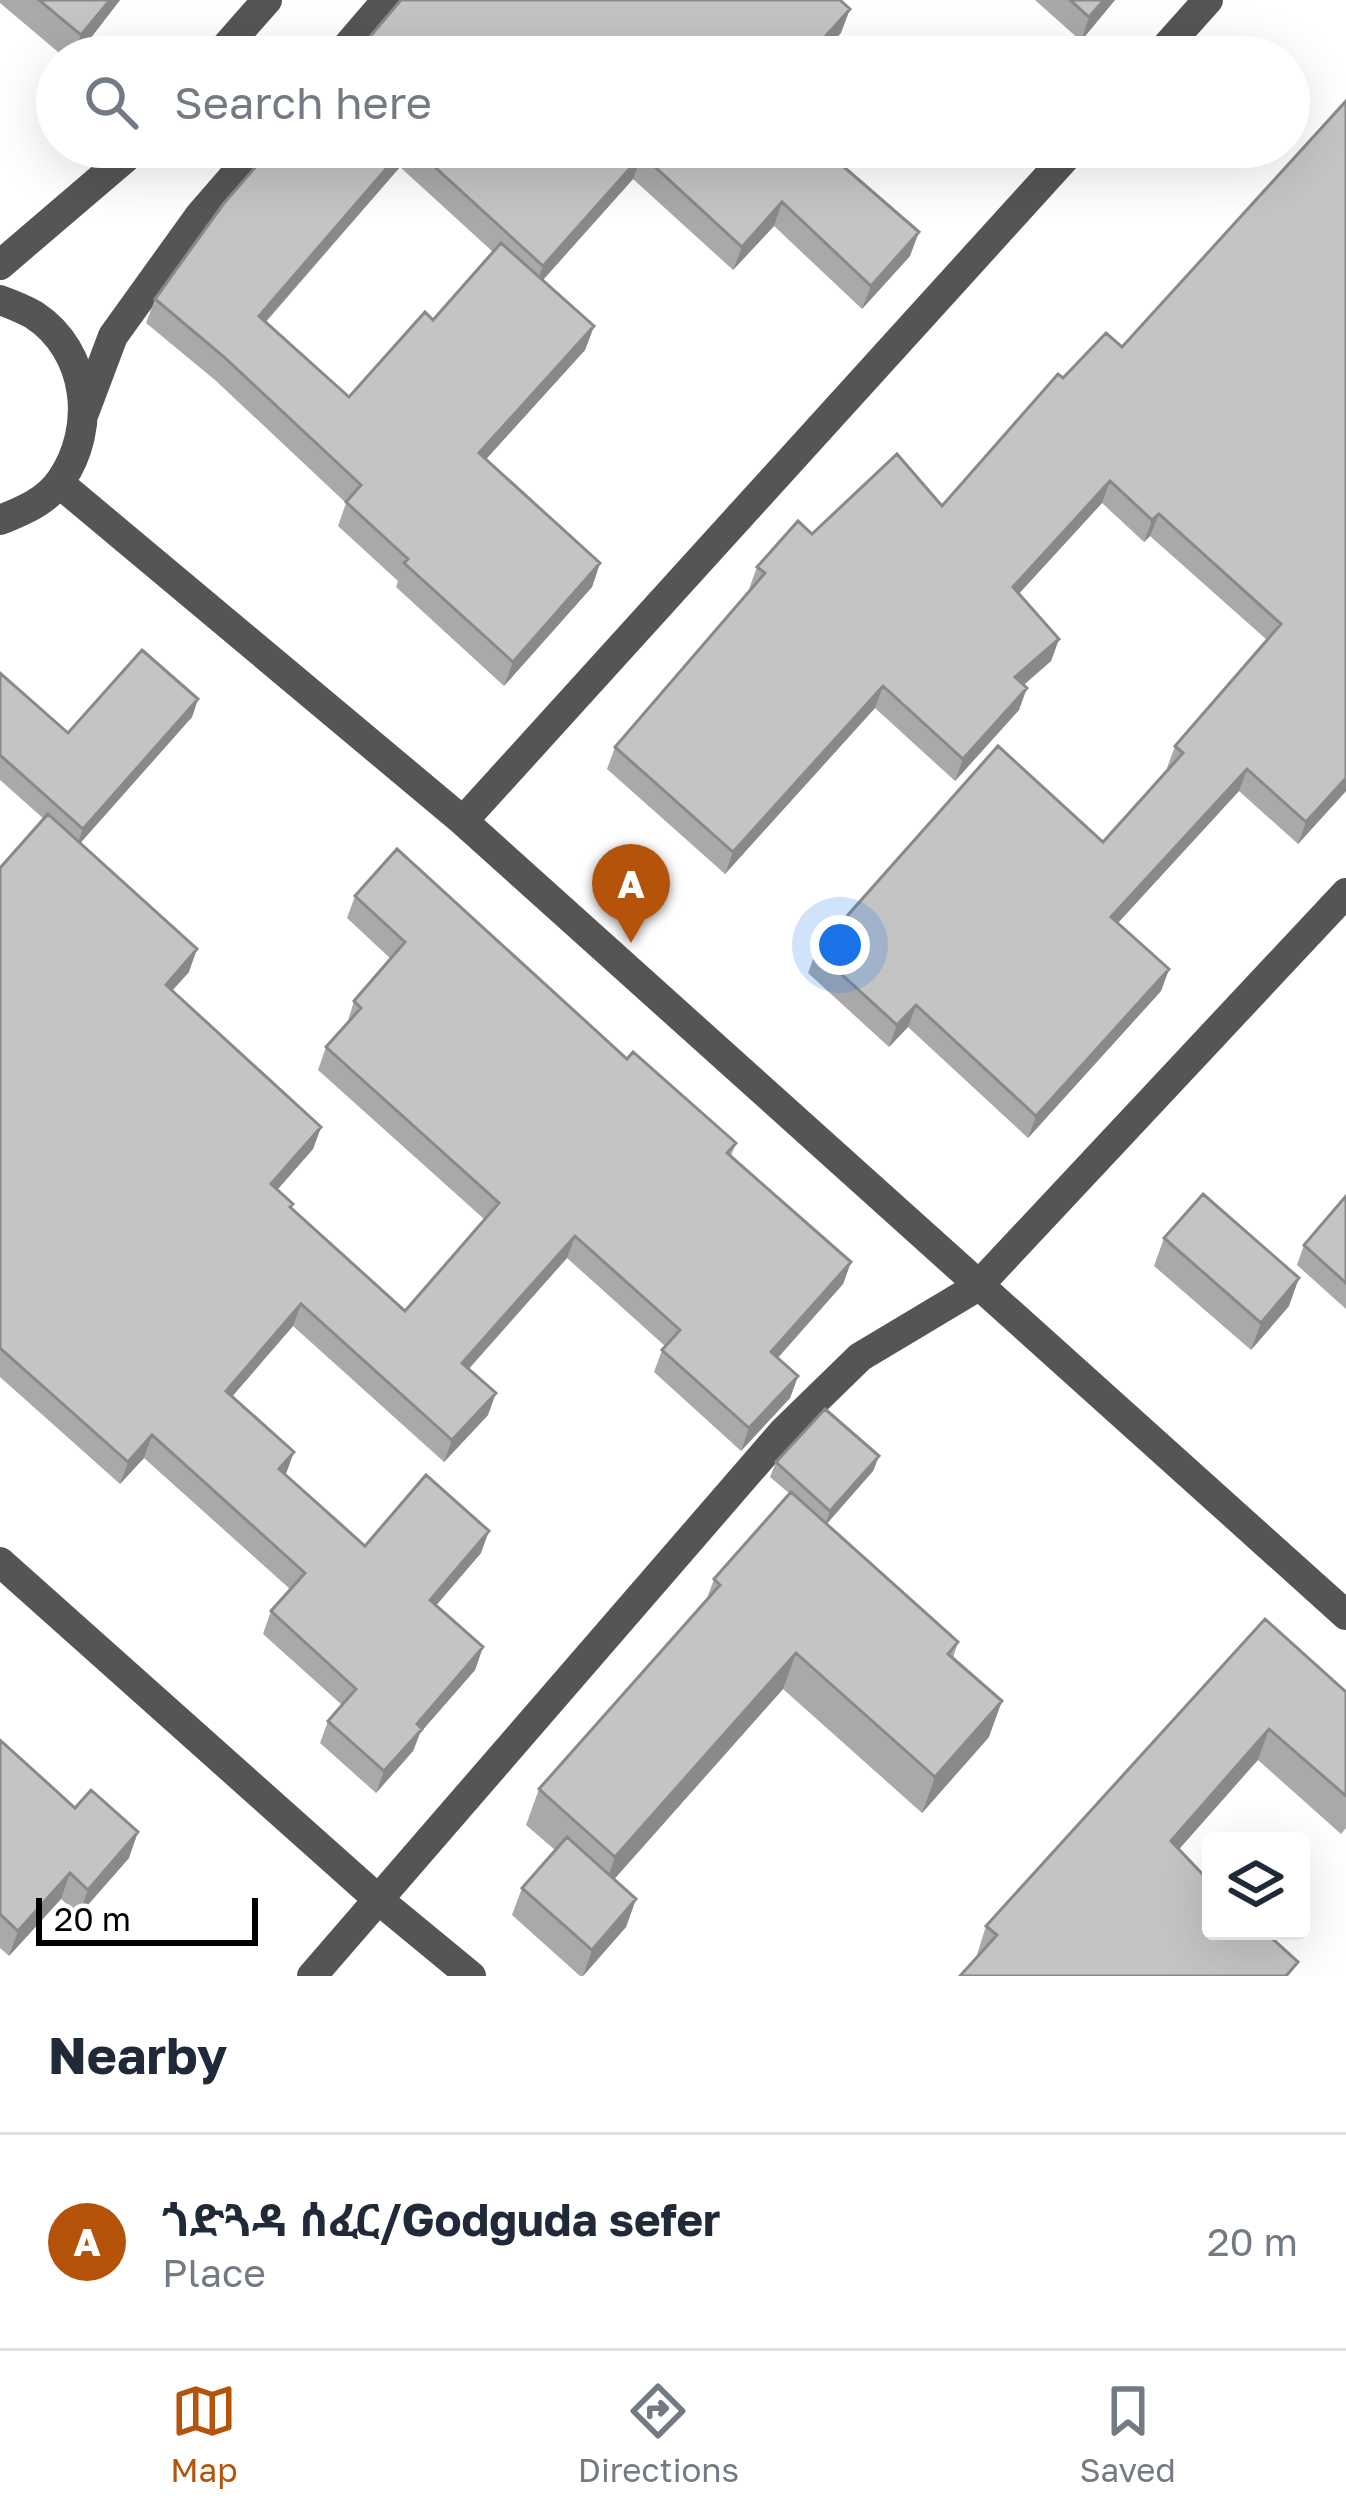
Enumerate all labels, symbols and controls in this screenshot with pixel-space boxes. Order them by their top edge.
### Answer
search box [36,36,1310,168]
icon: search [78,69,144,135]
text: Search here [174,75,432,129]
pin: A [592,844,670,943]
your location [810,915,870,975]
map controls [1202,1832,1310,1940]
button: layers [1202,1832,1310,1940]
scale bar [36,1892,258,1945]
text: 20 m [54,1899,131,1938]
text: Nearby [48,2024,227,2085]
text: ጎድጓዳ ሰፈር/Godguda sefer [162,2192,721,2246]
text: A [73,2218,101,2265]
text: 20 m [1207,2218,1298,2265]
text: Place [162,2249,266,2296]
tab: Map [170,2378,238,2489]
tab: Directions [578,2378,739,2489]
tab: Saved [1079,2378,1176,2489]

